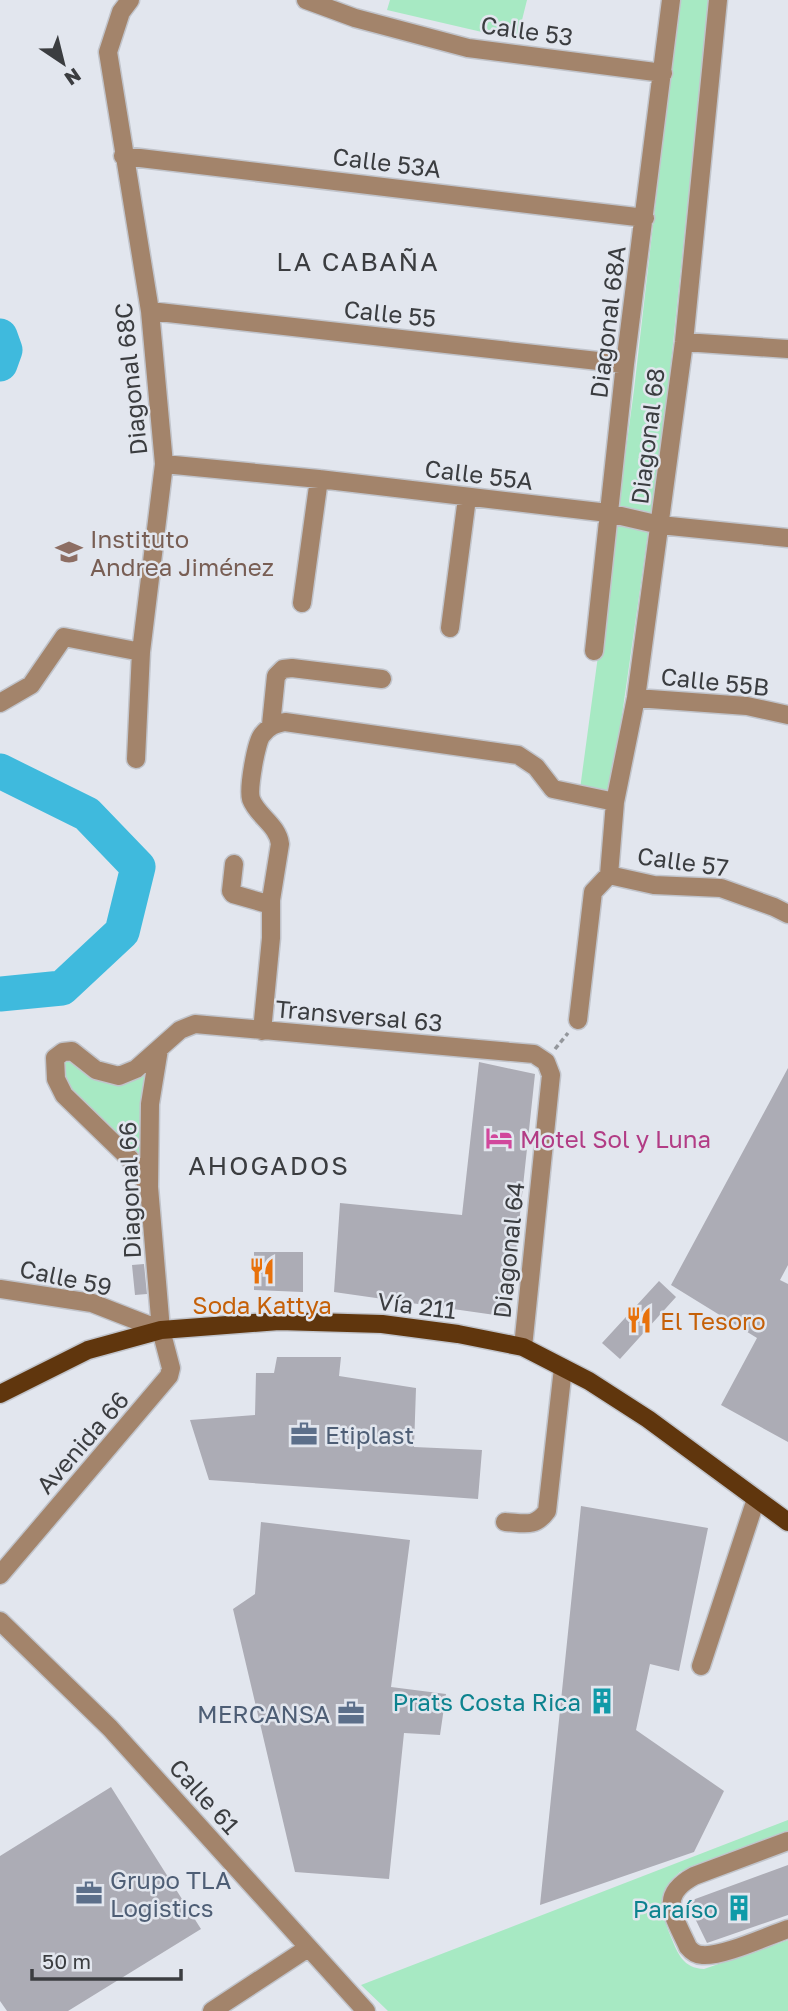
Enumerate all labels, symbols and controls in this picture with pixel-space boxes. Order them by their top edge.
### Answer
street label: Calle 53 [479,9,575,51]
north arrow [28,28,98,98]
text: N [61,64,86,91]
street label: Calle 53A [331,141,443,183]
street label: Diagonal 68A [583,244,631,400]
district label: LA CABAÑA [276,246,440,277]
street label: Calle 55 [342,294,438,332]
street label: Diagonal 68C [108,301,152,457]
street label: Diagonal 68 [624,366,670,506]
street label: Calle 55A [423,453,535,495]
place label: Instituto Andrea Jiménez [90,524,274,581]
school or university icon: Instituto Andrea Jiménez [54,537,84,567]
street label: Calle 55B [659,661,771,701]
street label: Calle 57 [636,840,730,882]
street label: Transversal 63 [274,993,444,1037]
street label: Diagonal 66 [112,1121,146,1259]
hotel icon: Motel Sol y Luna [484,1123,514,1153]
place label: Motel Sol y Luna [520,1124,711,1153]
district label: AHOGADOS [188,1150,350,1181]
street label: Diagonal 64 [486,1180,530,1320]
street label: Calle 59 [17,1253,115,1301]
restaurant icon: Soda Kattya [247,1256,277,1286]
street label: Vía 211 [376,1286,458,1324]
place label: Soda Kattya [192,1290,332,1319]
restaurant icon: El Tesoro [624,1305,654,1335]
place label: El Tesoro [660,1306,766,1335]
street label: Avenida 66 [30,1385,134,1499]
office icon: Etiplast [289,1419,319,1449]
place label: Etiplast [325,1420,414,1449]
building icon: Prats Costa Rica [587,1686,617,1716]
place label: Prats Costa Rica [393,1687,581,1716]
office icon: MERCANSA [336,1698,366,1728]
place label: MERCANSA [197,1699,330,1728]
street label: Calle 61 [164,1752,246,1840]
place label: Grupo TLA Logistics [110,1865,231,1922]
office icon: Grupo TLA Logistics [74,1878,104,1908]
building icon: Paraíso [724,1893,754,1923]
place label: Paraíso [633,1894,718,1923]
scale bar [32,1938,180,1982]
text: 50 m [42,1948,91,1974]

